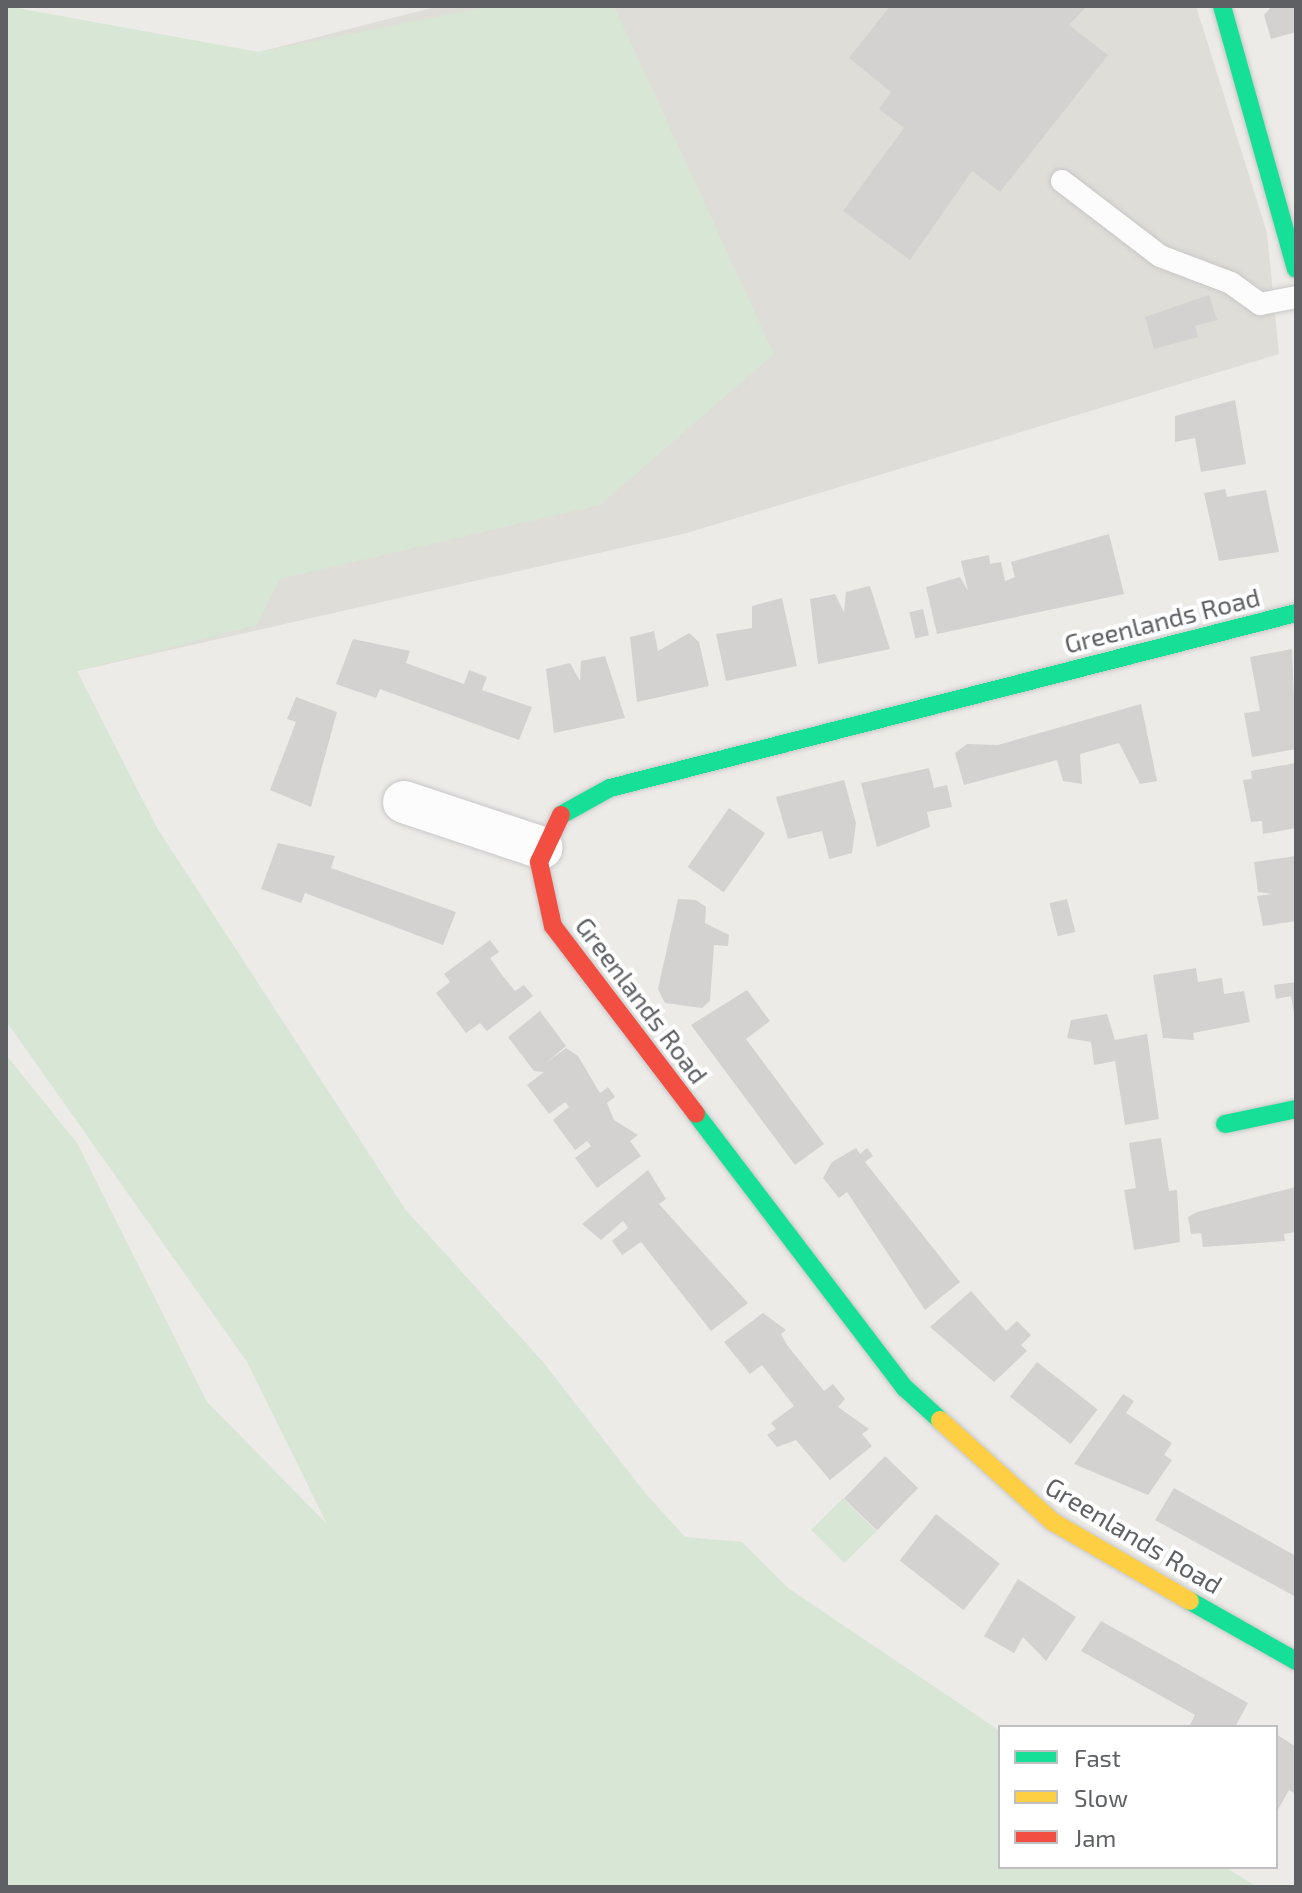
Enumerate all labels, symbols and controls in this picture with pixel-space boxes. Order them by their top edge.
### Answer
street label: Greenlands Road [1061,581,1263,659]
street label: Greenlands Road [569,911,715,1089]
street label: Greenlands Road [1040,1470,1228,1600]
legend [998,1725,1278,1869]
text: Fast [1074,1743,1121,1772]
text: Slow [1074,1783,1128,1812]
text: Jam [1074,1823,1116,1852]

